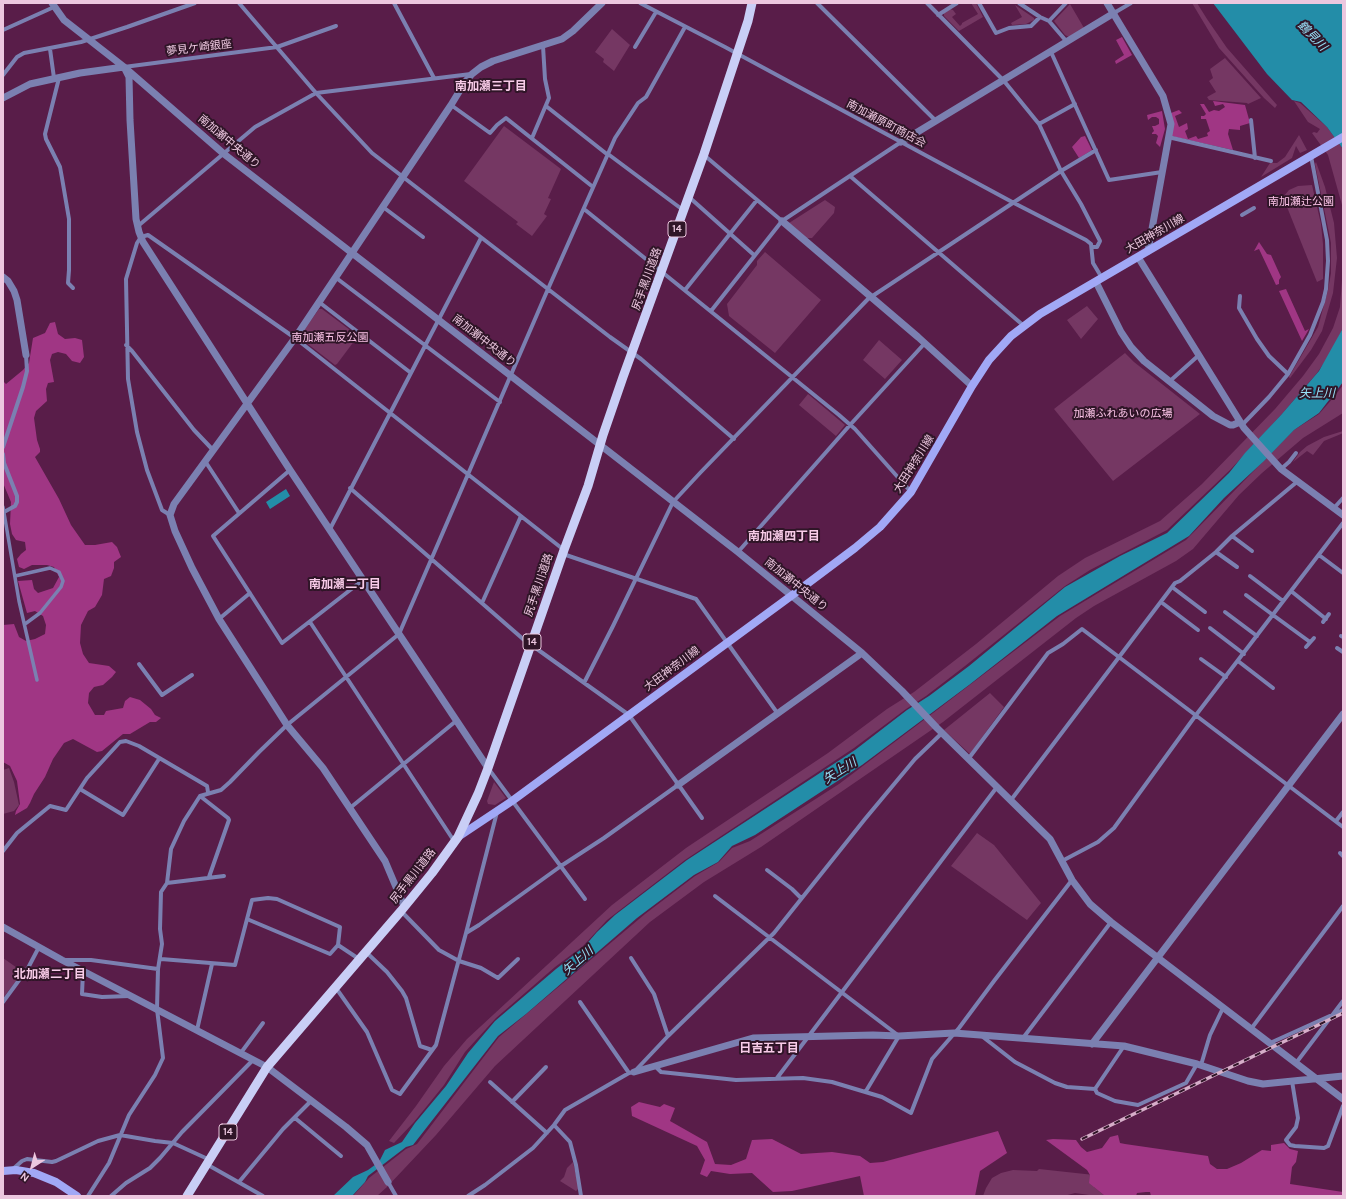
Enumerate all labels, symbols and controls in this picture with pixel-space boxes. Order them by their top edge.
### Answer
water label: 鶴見川 [1294,18,1330,54]
street label: 夢見ケ崎銀座 [165,37,233,59]
district label: 南加瀬三丁目 [455,80,527,94]
street label: 南加瀬原町商店会 [844,98,928,150]
street label: 南加瀬中央通り [195,112,263,172]
park label: 南加瀬辻公園 [1268,195,1334,209]
street label: 大田神奈川線 [1123,212,1187,256]
road number: 14 [668,221,686,237]
street label: 尻手黒川道路 [630,246,664,312]
street label: 南加瀬中央通り [450,312,518,370]
park label: 南加瀬五反公園 [292,331,368,345]
water label: 矢上川 [1299,387,1335,401]
park label: 加瀬ふれあいの広場 [1074,407,1172,421]
street label: 大田神奈川線 [891,433,937,495]
district label: 南加瀬四丁目 [748,530,820,544]
street label: 尻手黒川道路 [522,552,556,618]
street label: 南加瀬中央通り [762,556,830,614]
district label: 南加瀬二丁目 [309,578,381,592]
road number: 14 [523,634,541,650]
street label: 大田神奈川線 [642,644,702,694]
water label: 矢上川 [821,755,859,787]
street label: 尻手黒川道路 [387,846,439,906]
water label: 矢上川 [560,944,596,978]
district label: 北加瀬二丁目 [14,968,86,982]
district label: 日吉五丁目 [739,1042,799,1056]
road number: 14 [219,1124,237,1140]
north arrow [12,1147,52,1187]
text: N [18,1170,32,1185]

